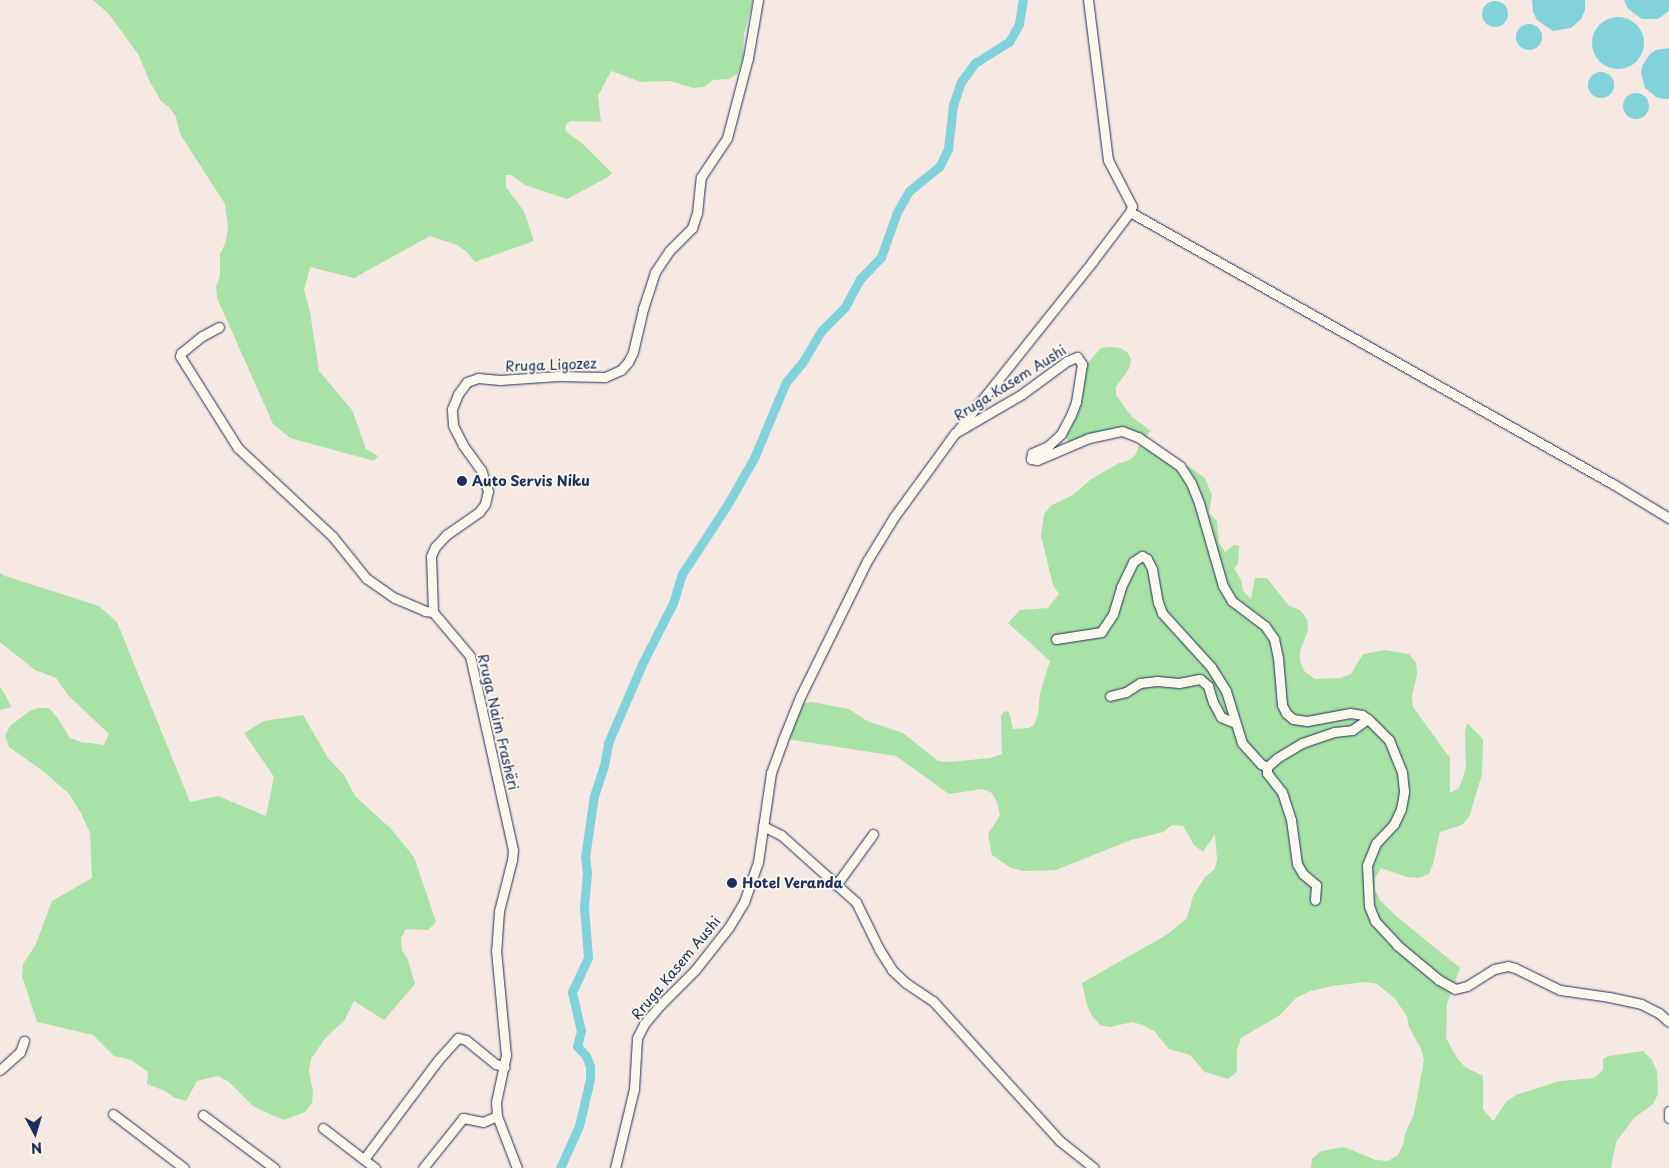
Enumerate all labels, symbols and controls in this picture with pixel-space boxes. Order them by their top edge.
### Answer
street label: Rruga Kasem Aushi [951,342,1069,424]
street label: Rruga Ligozez [505,355,597,375]
place label: Auto Servis Niku [472,473,590,489]
marker: Auto Servis Niku [456,475,468,487]
street label: Rruga Naim Frashëri [474,652,522,792]
place label: Hotel Veranda [742,875,843,891]
marker: Hotel Veranda [726,877,738,889]
street label: Rruga Kasem Aushi [628,913,724,1023]
north arrow [10,1108,60,1158]
text: N [30,1137,43,1159]

